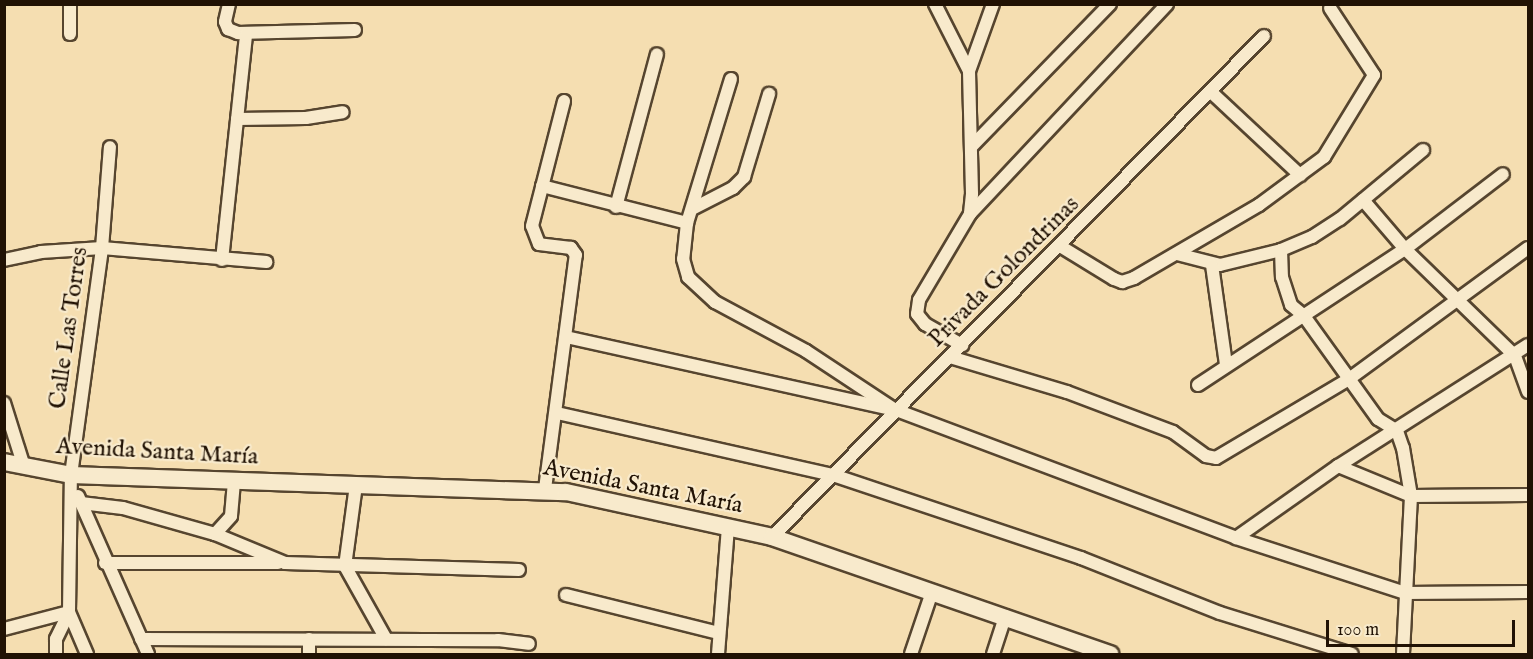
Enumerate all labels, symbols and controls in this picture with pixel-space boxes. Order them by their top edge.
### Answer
street label: Privada Golondrinas [922,190,1086,354]
street label: Calle Las Torres [43,245,95,411]
street label: Avenida Santa María [55,432,259,472]
street label: Avenida Santa María [541,454,745,520]
scale bar [1329,608,1518,646]
text: 100 m [1337,619,1379,642]

